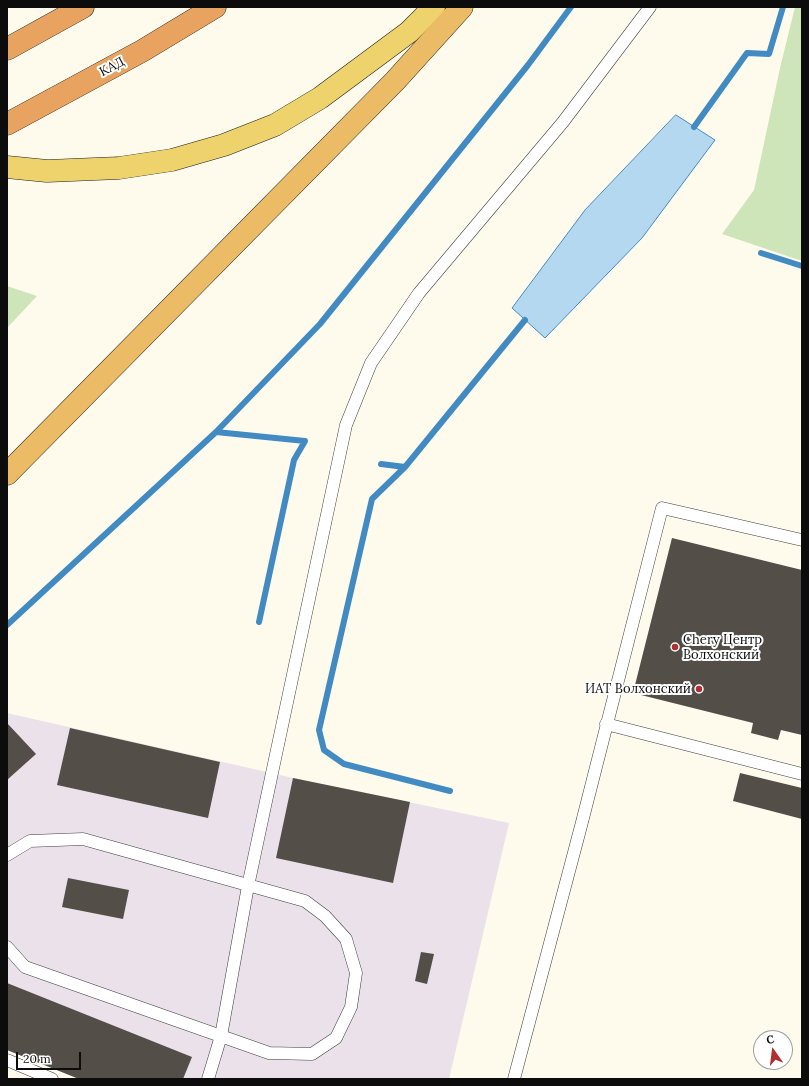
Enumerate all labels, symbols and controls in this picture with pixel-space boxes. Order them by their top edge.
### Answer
street label: КАД [97,54,127,80]
place label: Chery Центр Волхонский [683,632,762,663]
marker: Chery Центр Волхонский [670,642,680,652]
place label: ИАТ Волхонский [585,681,691,697]
marker: ИАТ Волхонский [694,684,704,694]
north arrow [753,1030,793,1070]
text: С [765,1032,776,1047]
scale bar [18,1044,83,1070]
text: 20 m [23,1051,51,1066]

